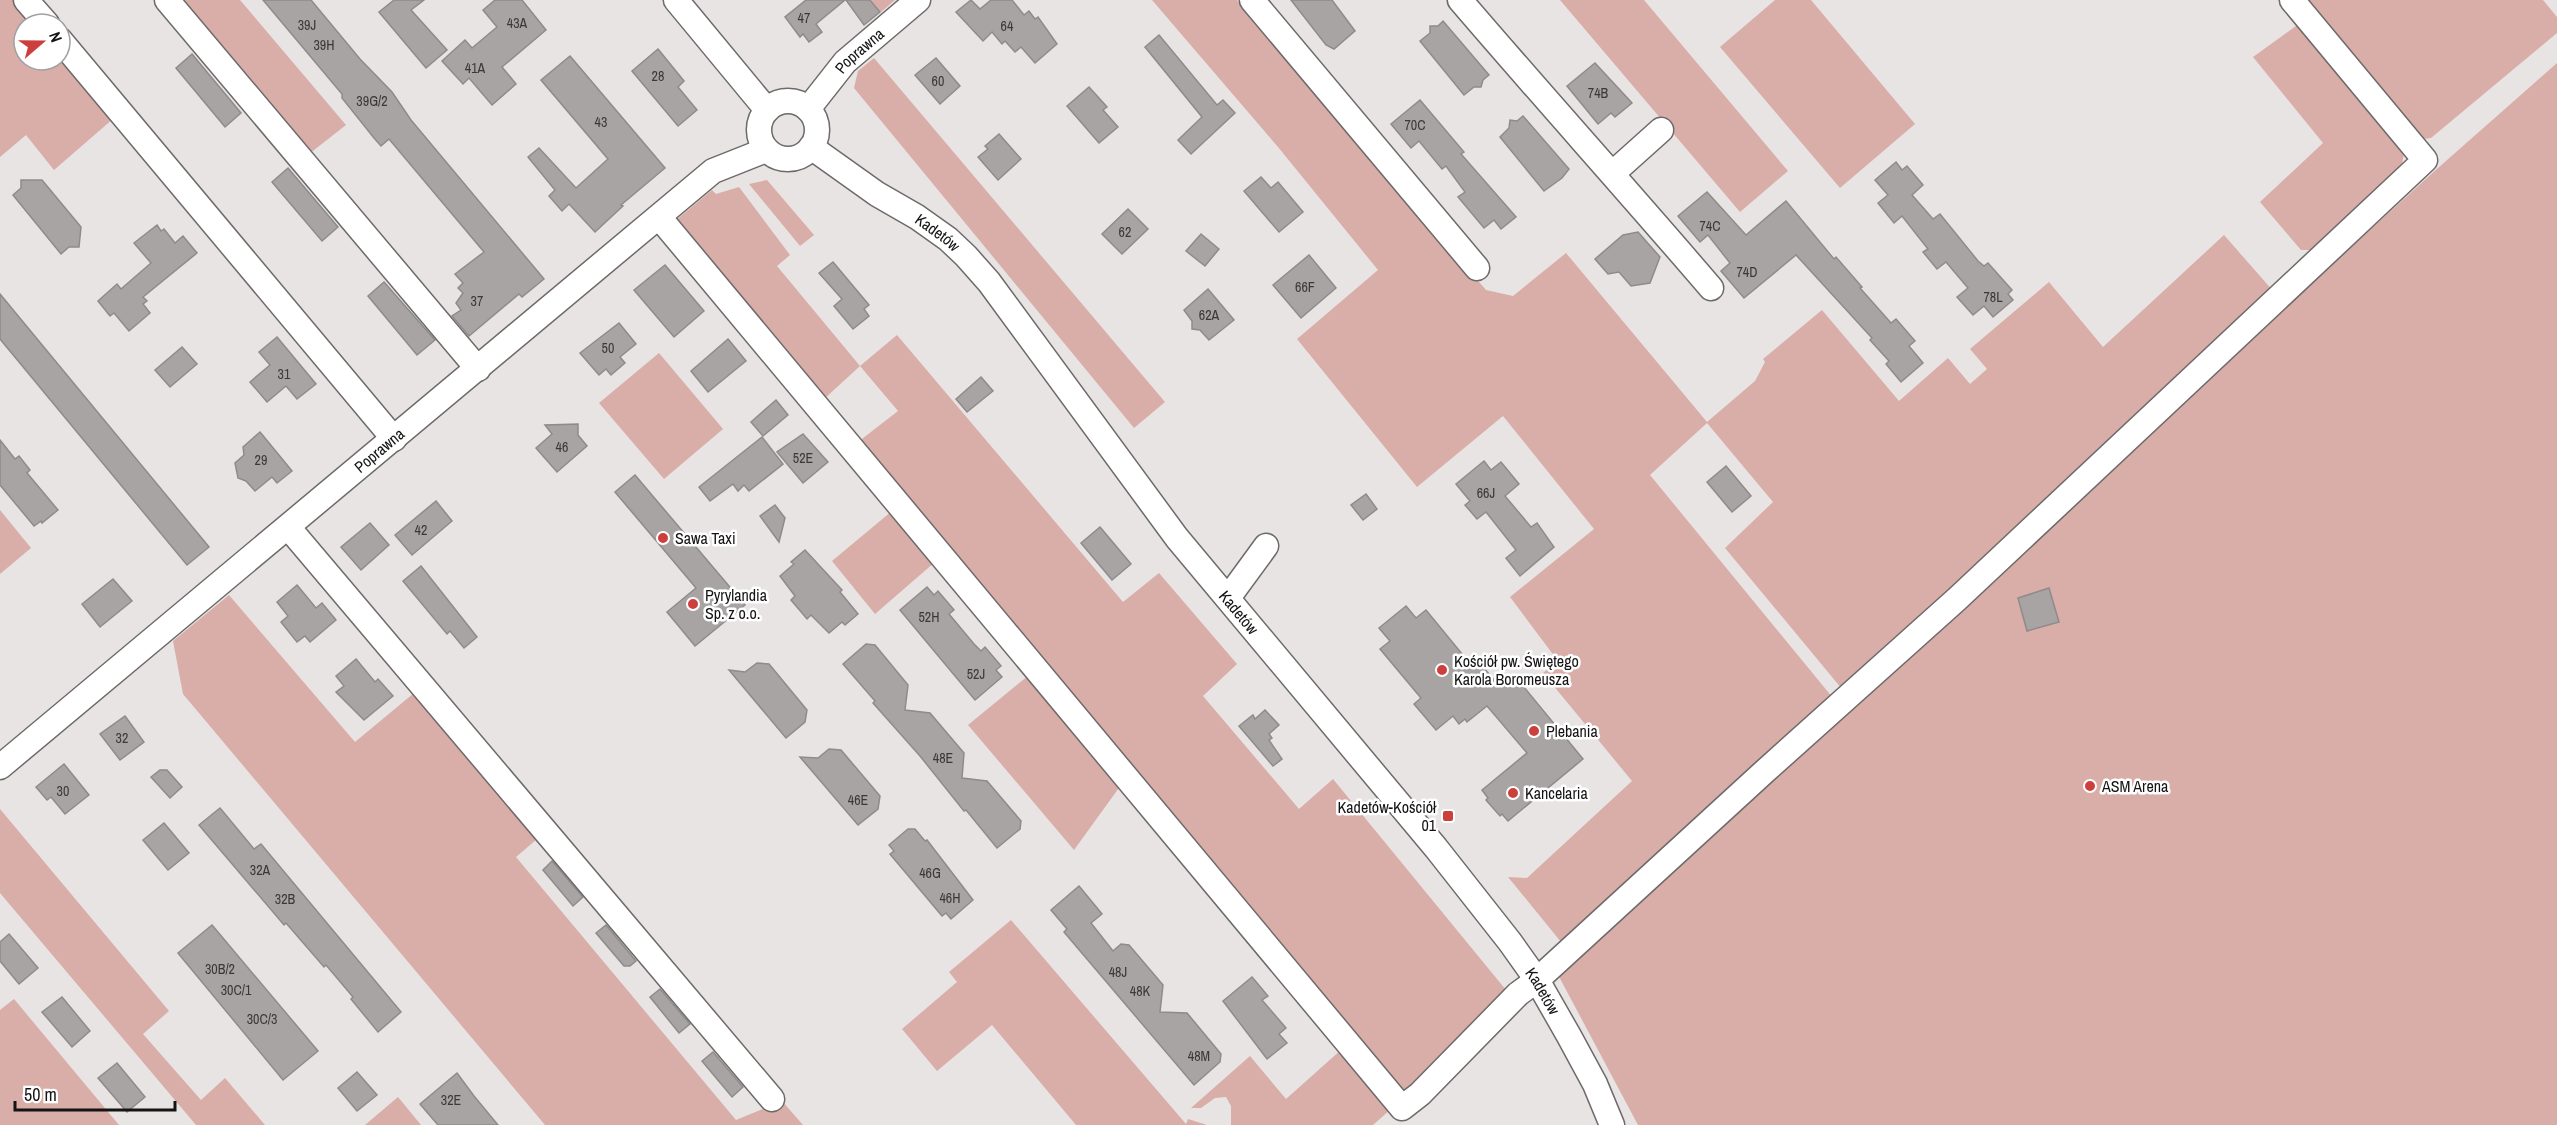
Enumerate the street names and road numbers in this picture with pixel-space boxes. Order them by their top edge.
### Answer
street label: Poprawna [829,22,889,78]
street label: Kadetów [911,208,966,257]
street label: Poprawna [349,422,409,478]
street label: Kadetów [1214,586,1264,639]
street label: Kadetów [1520,963,1566,1019]

